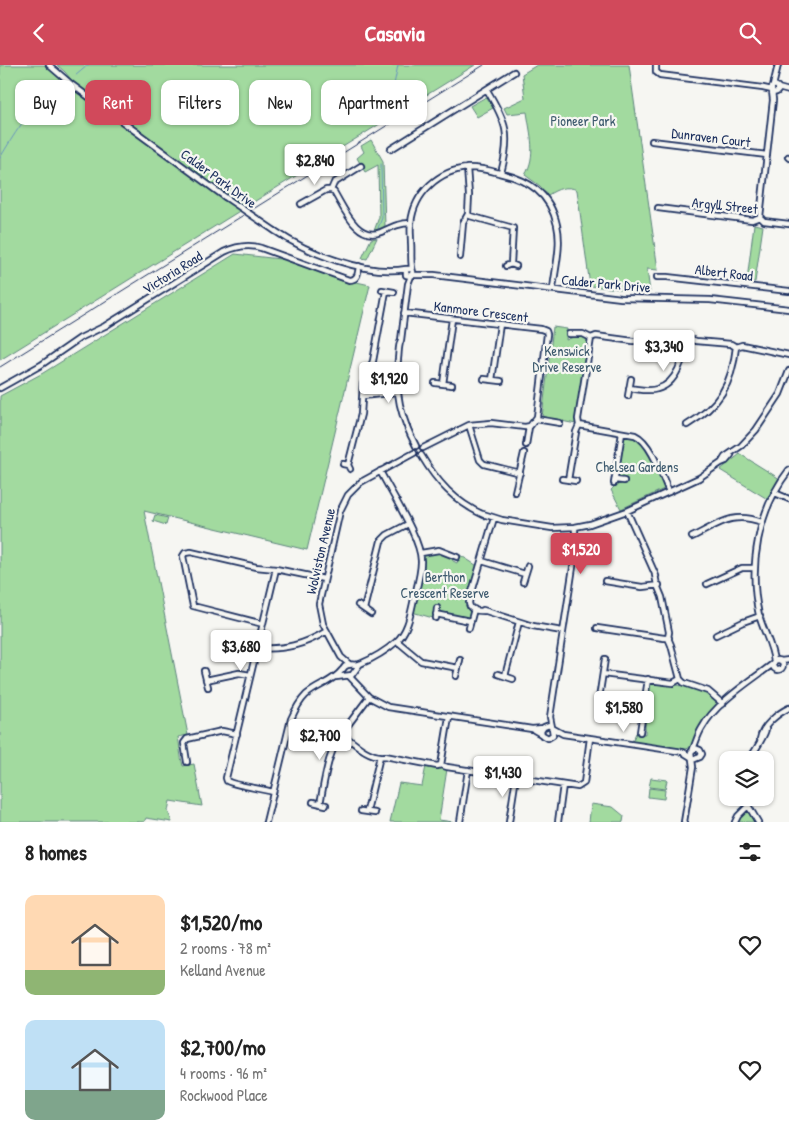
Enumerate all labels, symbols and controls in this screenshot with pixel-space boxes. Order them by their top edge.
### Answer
text: Casavia [364,18,425,48]
icon: back [25,19,53,47]
icon: search [736,19,764,47]
chip: Buy [15,80,75,125]
chip: Rent [85,80,151,125]
chip: Filters [161,80,239,125]
chip: New [249,80,311,125]
chip: Apartment [321,80,427,125]
park label: Pioneer Park [550,111,616,130]
street label: Dunraven Court [670,123,752,151]
pin: $2,840 [274,143,356,186]
street label: Calder Park Drive [177,144,261,212]
text: $2,840 [296,149,334,171]
street label: Argyll Street [691,192,759,219]
street label: Victoria Road [139,246,206,298]
street label: Albert Road [694,259,755,285]
street label: Calder Park Drive [561,270,652,296]
street label: Kanmore Crescent [433,296,529,326]
pin: $3,340 [623,329,705,372]
text: $3,340 [645,335,683,357]
park label: Kenswick Drive Reserve [532,341,602,376]
pin: $1,920 [348,361,430,404]
text: $1,920 [370,367,408,389]
park label: Chelsea Gardens [596,457,678,476]
street label: Wolviston Avenue [301,506,339,596]
pin: $1,520 [540,533,622,575]
text: $1,520 [562,538,600,560]
park label: Berthon Crescent Reserve [401,567,490,602]
pin: $3,680 [200,629,282,672]
text: $3,680 [222,635,261,657]
pin: $1,580 [583,691,665,733]
text: $1,580 [605,696,643,718]
pin: $2,700 [279,719,361,761]
text: $2,700 [299,724,341,746]
map controls [719,751,774,806]
button: layers [719,751,774,806]
pin: $1,430 [462,755,544,798]
text: $1,430 [484,761,522,783]
text: 8 homes [25,838,87,867]
icon: filters [736,838,764,866]
text: $1,520/mo [180,908,262,937]
icon: home [65,915,125,975]
icon: heart [736,931,764,959]
text: 2 rooms · 78 m² [180,937,271,959]
text: Kelland Avenue [180,959,266,981]
text: $2,700/mo [180,1033,266,1062]
icon: home [65,1040,125,1100]
icon: heart [736,1056,764,1084]
text: 4 rooms · 96 m² [180,1062,267,1084]
text: Rockwood Place [180,1084,268,1106]

